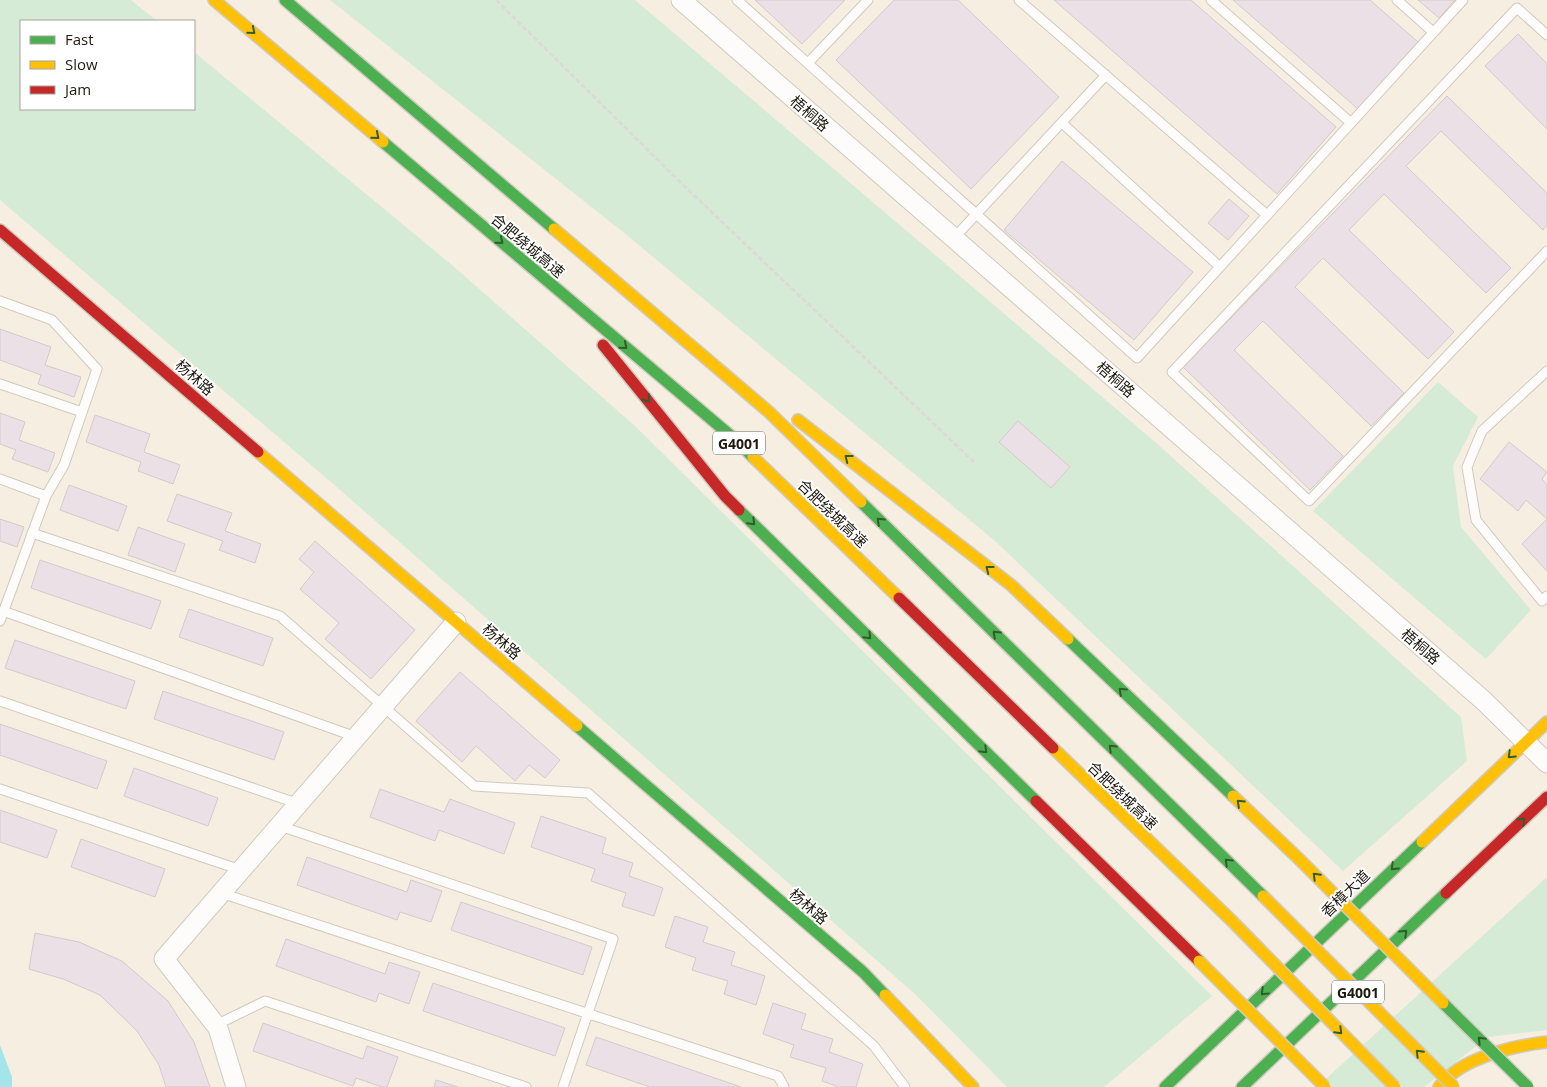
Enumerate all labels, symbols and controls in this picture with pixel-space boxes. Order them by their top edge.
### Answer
legend [20,20,195,110]
one-way arrow [246,26,255,35]
text: Fast [65,29,94,49]
text: Slow [65,54,98,74]
text: Jam [63,79,91,99]
street label: 梧桐路 [786,91,834,135]
one-way arrow [370,131,379,140]
street label: 合肥绕城高速 [487,208,569,282]
one-way arrow [494,236,503,244]
one-way arrow [618,340,627,349]
street label: 杨林路 [171,355,219,399]
street label: 梧桐路 [1092,357,1140,401]
one-way arrow [641,393,649,402]
road number: G4001 [713,432,765,454]
one-way arrow [845,455,854,463]
street label: 合肥绕城高速 [794,475,872,551]
one-way arrow [746,516,755,525]
one-way arrow [877,517,886,526]
one-way arrow [986,565,995,574]
street label: 杨林路 [478,619,526,663]
street label: 梧桐路 [1397,624,1445,668]
one-way arrow [862,630,871,639]
one-way arrow [993,631,1002,640]
one-way arrow [1118,688,1127,697]
one-way arrow [978,744,987,753]
one-way arrow [1109,745,1118,754]
one-way arrow [1508,749,1517,758]
street label: 合肥绕城高速 [1084,757,1162,833]
one-way arrow [1236,800,1245,809]
one-way arrow [1516,818,1525,827]
one-way arrow [1225,859,1234,868]
one-way arrow [1391,862,1400,871]
street label: 香樟大道 [1316,865,1374,921]
one-way arrow [1313,873,1322,882]
street label: 杨林路 [785,884,833,928]
one-way arrow [1398,930,1407,939]
road number: G4001 [1332,980,1384,1004]
one-way arrow [1261,986,1270,995]
one-way arrow [1334,1025,1343,1034]
one-way arrow [1478,1037,1487,1046]
one-way arrow [1416,1049,1425,1058]

